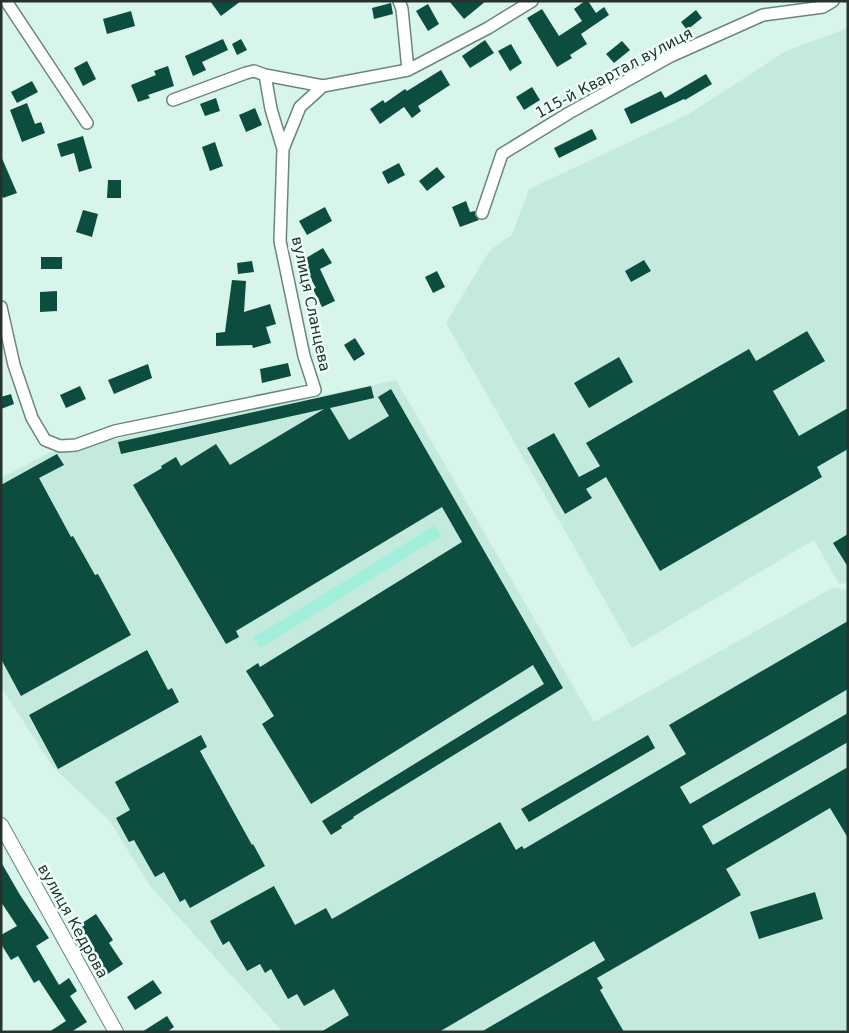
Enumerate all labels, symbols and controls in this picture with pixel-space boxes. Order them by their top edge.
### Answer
street label: 115-й Квартал вулиця [532,24,696,122]
street label: вулиця Сланцева [288,235,334,373]
street label: вулиця Кедрова [34,861,112,981]

